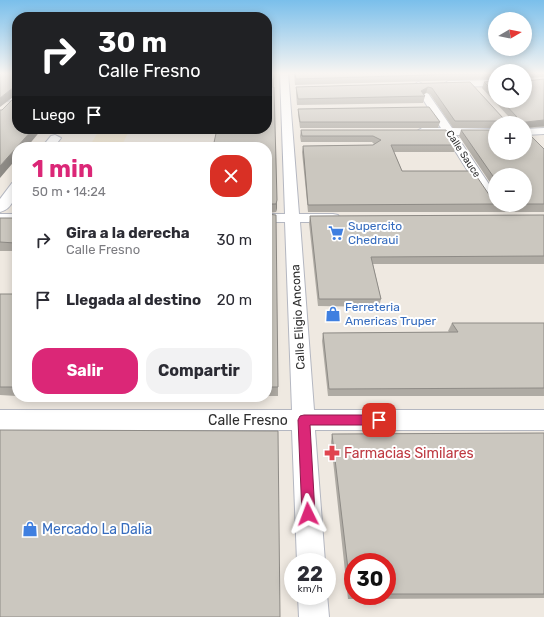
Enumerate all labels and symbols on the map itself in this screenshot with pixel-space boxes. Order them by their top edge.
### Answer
north arrow [488,12,532,56]
street label: Calle Sauce [443,128,483,180]
place label: Supercito Chedraui [348,219,402,247]
supermarket icon: Supercito Chedraui [327,224,345,242]
street label: Calle Eligio Ancona [288,264,308,370]
place label: Ferreteria Americas Truper [345,300,437,328]
shop icon: Ferreteria Americas Truper [324,305,342,323]
pin [362,403,396,437]
street label: Calle Fresno [208,412,288,429]
pharmacy icon: Farmacias Similares [323,444,341,462]
place label: Farmacias Similares [344,445,474,462]
position arrow [287,493,329,535]
shop icon: Mercado La Dalia [21,520,39,538]
place label: Mercado La Dalia [42,521,152,538]
speed limit sign: 30 [344,553,396,605]

